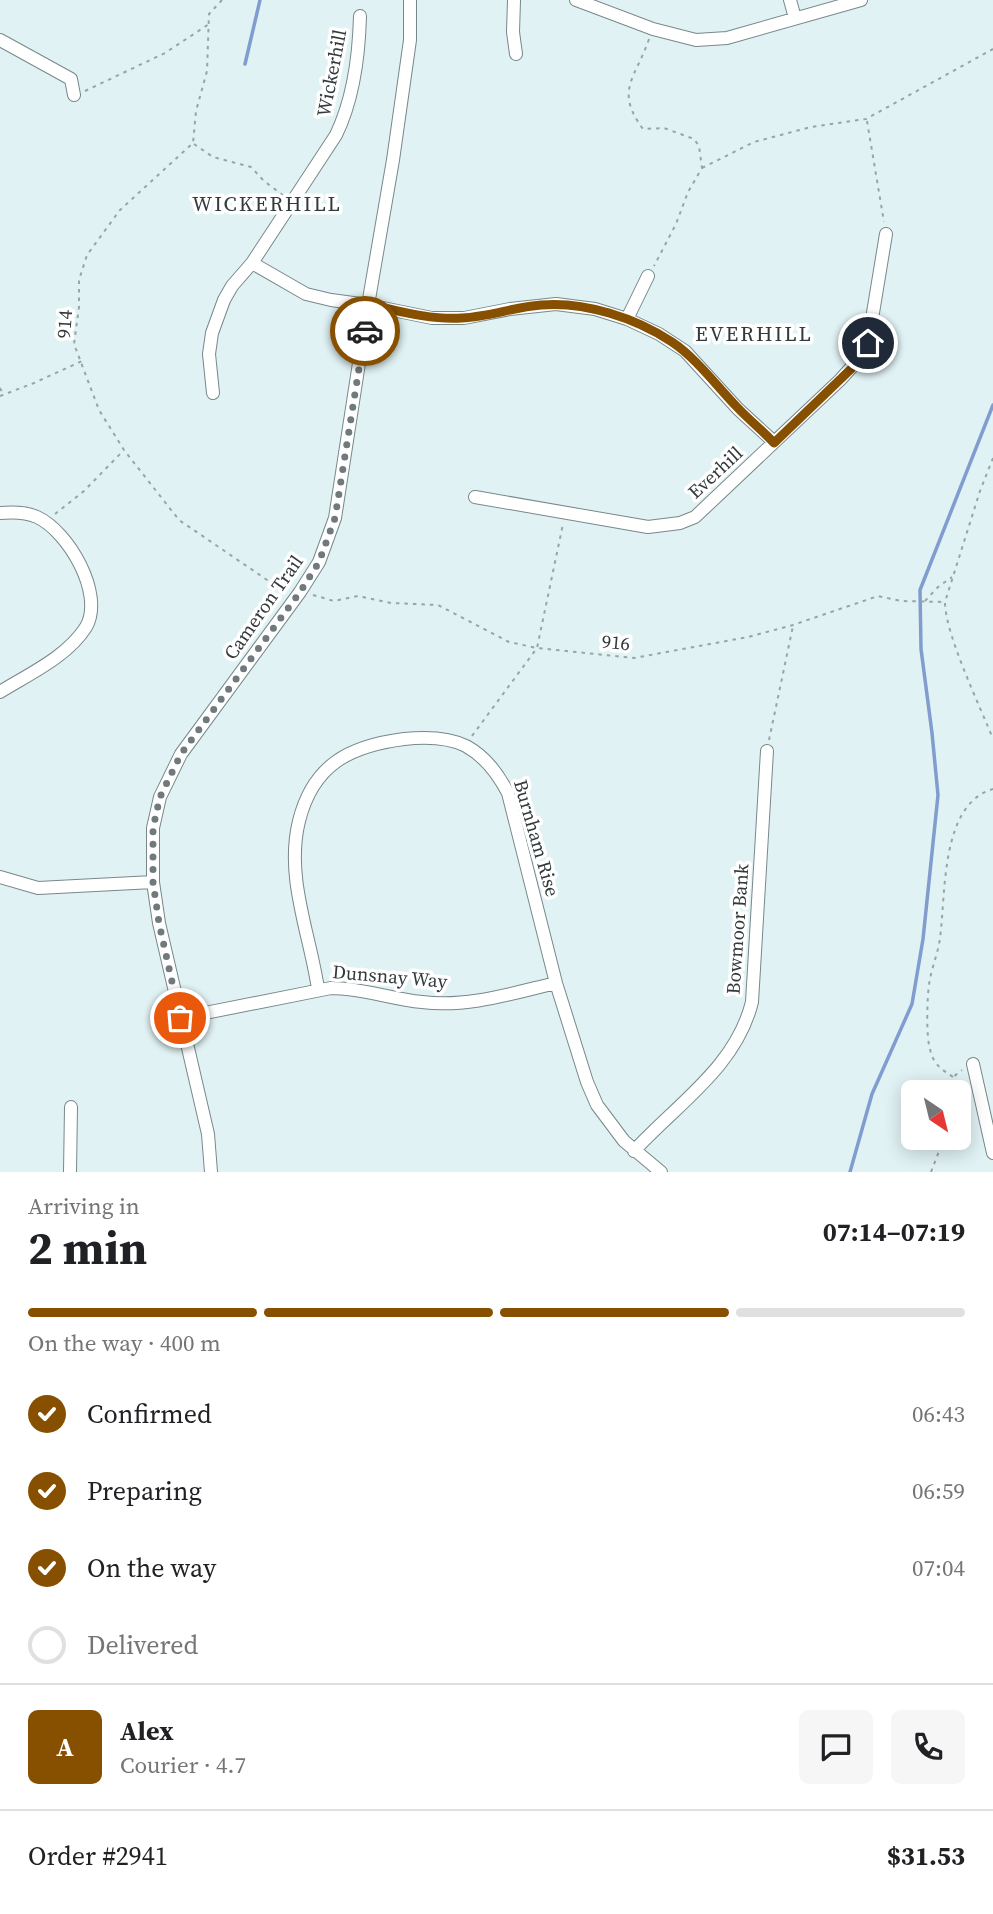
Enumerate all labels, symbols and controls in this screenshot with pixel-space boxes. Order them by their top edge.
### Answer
street label: Wickerhill [310,27,352,119]
district label: WICKERHILL [192,189,342,218]
courier [330,296,400,366]
street label: 914 [50,308,78,339]
icon: car [346,312,384,350]
pin [838,313,898,373]
district label: EVERHILL [695,319,813,348]
icon: home [849,324,887,362]
street label: Everhill [682,440,748,504]
street label: Cameron Trail [217,549,309,664]
street label: 916 [601,628,631,656]
street label: Burnham Rise [508,776,566,900]
street label: Bowmoor Bank [719,862,755,995]
street label: Dunsnay Way [332,958,449,994]
pin [150,988,210,1048]
icon: bag [161,999,199,1037]
north arrow [901,1080,971,1150]
map controls [901,1080,971,1150]
text: Arriving in [28,1190,140,1222]
text: 07:14–07:19 [823,1214,965,1250]
text: 2 min [28,1216,147,1279]
text: On the way · 400 m [28,1327,221,1359]
icon: check [28,1395,66,1433]
text: Confirmed [87,1396,212,1432]
text: 06:43 [912,1398,965,1430]
icon: check [28,1472,66,1510]
text: Preparing [87,1473,202,1509]
text: 06:59 [912,1475,965,1507]
icon: check [28,1549,66,1587]
text: On the way [87,1550,216,1586]
text: 07:04 [912,1552,965,1584]
text: Delivered [87,1627,198,1663]
button: chat [799,1710,873,1784]
button: phone [891,1710,965,1784]
text: Alex [120,1713,174,1749]
text: A [56,1729,74,1765]
text: Courier · 4.7 [120,1749,246,1781]
text: Order #2941 [28,1838,168,1874]
text: $31.53 [887,1838,965,1874]

